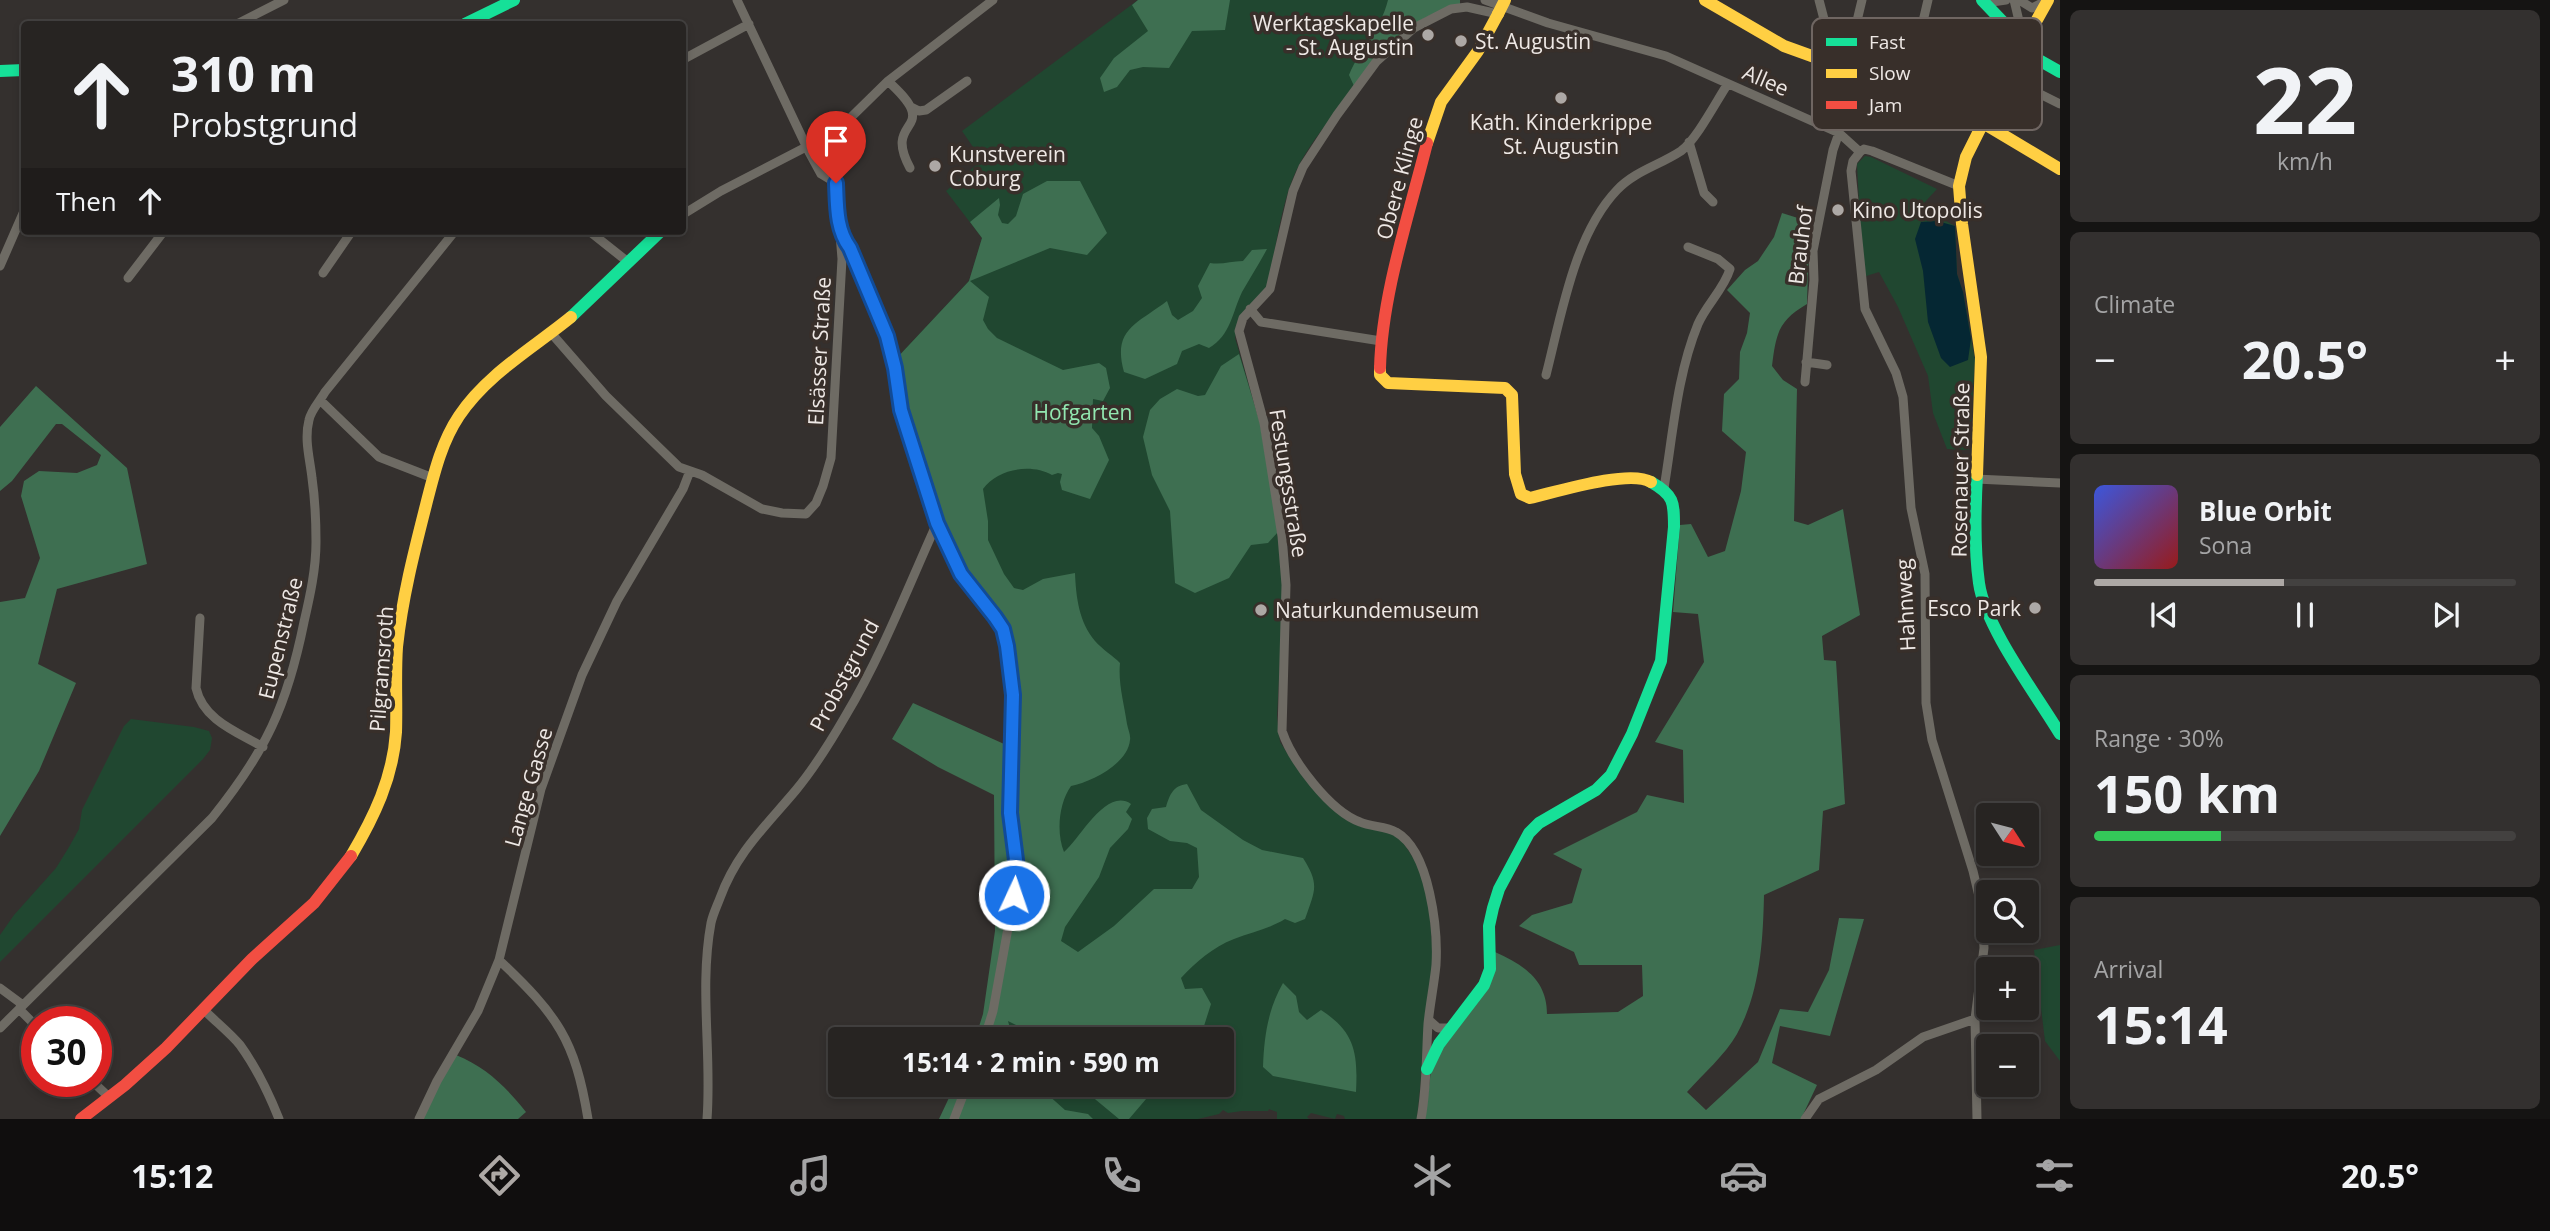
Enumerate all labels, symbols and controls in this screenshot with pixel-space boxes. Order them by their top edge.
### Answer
place label: Werktagskapelle - St. Augustin [1253,9,1414,61]
legend [1812,18,2042,130]
marker: Werktagskapelle - St. Augustin [1420,27,1436,43]
place label: St. Augustin [1475,27,1591,55]
text: Fast [1869,29,1905,55]
marker: St. Augustin [1453,33,1469,49]
text: 22 [2253,37,2357,161]
text: 310 m [171,40,316,106]
icon: ahead [56,49,147,140]
street label: Allee [1739,58,1793,102]
text: Slow [1869,60,1911,86]
marker: Kath. Kinderkrippe St. Augustin [1553,90,1569,106]
text: Jam [1867,92,1902,118]
text: Probstgrund [171,103,358,146]
place label: Kath. Kinderkrippe St. Augustin [1470,108,1652,160]
pin [806,111,866,183]
street label: Obere Klinge [1369,113,1429,243]
icon: arrive [817,122,855,160]
place label: Kunstverein Coburg [949,140,1066,192]
text: km/h [2277,145,2333,177]
marker: Kunstverein Coburg [927,158,943,174]
icon: ahead [131,182,169,220]
text: Then [56,183,117,219]
place label: Kino Utopolis [1852,196,1983,224]
street label: Brauhof [1781,202,1819,286]
marker: Kino Utopolis [1830,202,1846,218]
street label: Elsässer Straße [801,276,837,426]
text: Climate [2094,288,2175,320]
text: 20.5° [2242,323,2368,394]
text: − [2094,333,2116,385]
text: + [2494,333,2516,385]
street label: Rosenauer Straße [1944,382,1976,558]
park label: Hofgarten [1034,398,1133,426]
street label: Festungsstraße [1263,407,1315,559]
text: Blue Orbit [2199,493,2332,529]
text: Sona [2199,529,2252,561]
street label: Hahnweg [1889,558,1921,652]
street label: Eupenstraße [251,574,309,702]
place label: Esco Park [1927,594,2021,622]
place label: Naturkundemuseum [1275,596,1479,624]
icon: previous [2145,596,2183,634]
icon: pause [2286,596,2324,634]
icon: next [2427,596,2465,634]
marker: Esco Park [2027,600,2043,616]
marker: Naturkundemuseum [1253,602,1269,618]
street label: Pilgramsroth [363,605,399,733]
street label: Probstgrund [803,614,885,736]
text: Range · 30% [2094,722,2224,754]
street label: Lange Gasse [498,724,558,850]
text: 150 km [2094,757,2280,828]
north arrow [1976,803,2039,866]
map controls [1976,803,2039,1097]
position arrow [977,858,1051,932]
button: search [1976,880,2039,943]
text: Arrival [2094,953,2163,985]
button: + [1976,957,2039,1020]
text: 15:14 [2094,988,2228,1059]
speed limit sign: 30 [21,1006,112,1097]
button: − [1976,1034,2039,1097]
text: 15:14 · 2 min · 590 m [902,1044,1160,1080]
icon: directions [475,1151,524,1200]
icon: music [786,1151,835,1200]
icon: phone [1097,1151,1146,1200]
icon: climate [1408,1151,1457,1200]
icon: car [1719,1151,1768,1200]
icon: filters [2030,1151,2079,1200]
text: 15:12 [131,1154,213,1197]
text: 20.5° [2341,1154,2419,1197]

